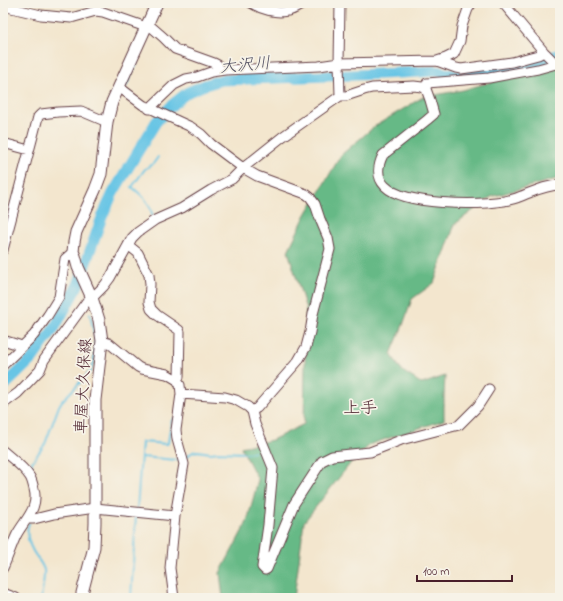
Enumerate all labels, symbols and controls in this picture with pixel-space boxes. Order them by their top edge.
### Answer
water label: 大沢川 [219,51,272,80]
street label: 車屋大久保線 [70,338,98,435]
district label: 上手 [343,396,377,421]
scale bar [417,557,512,583]
text: 100 m [423,563,450,581]

